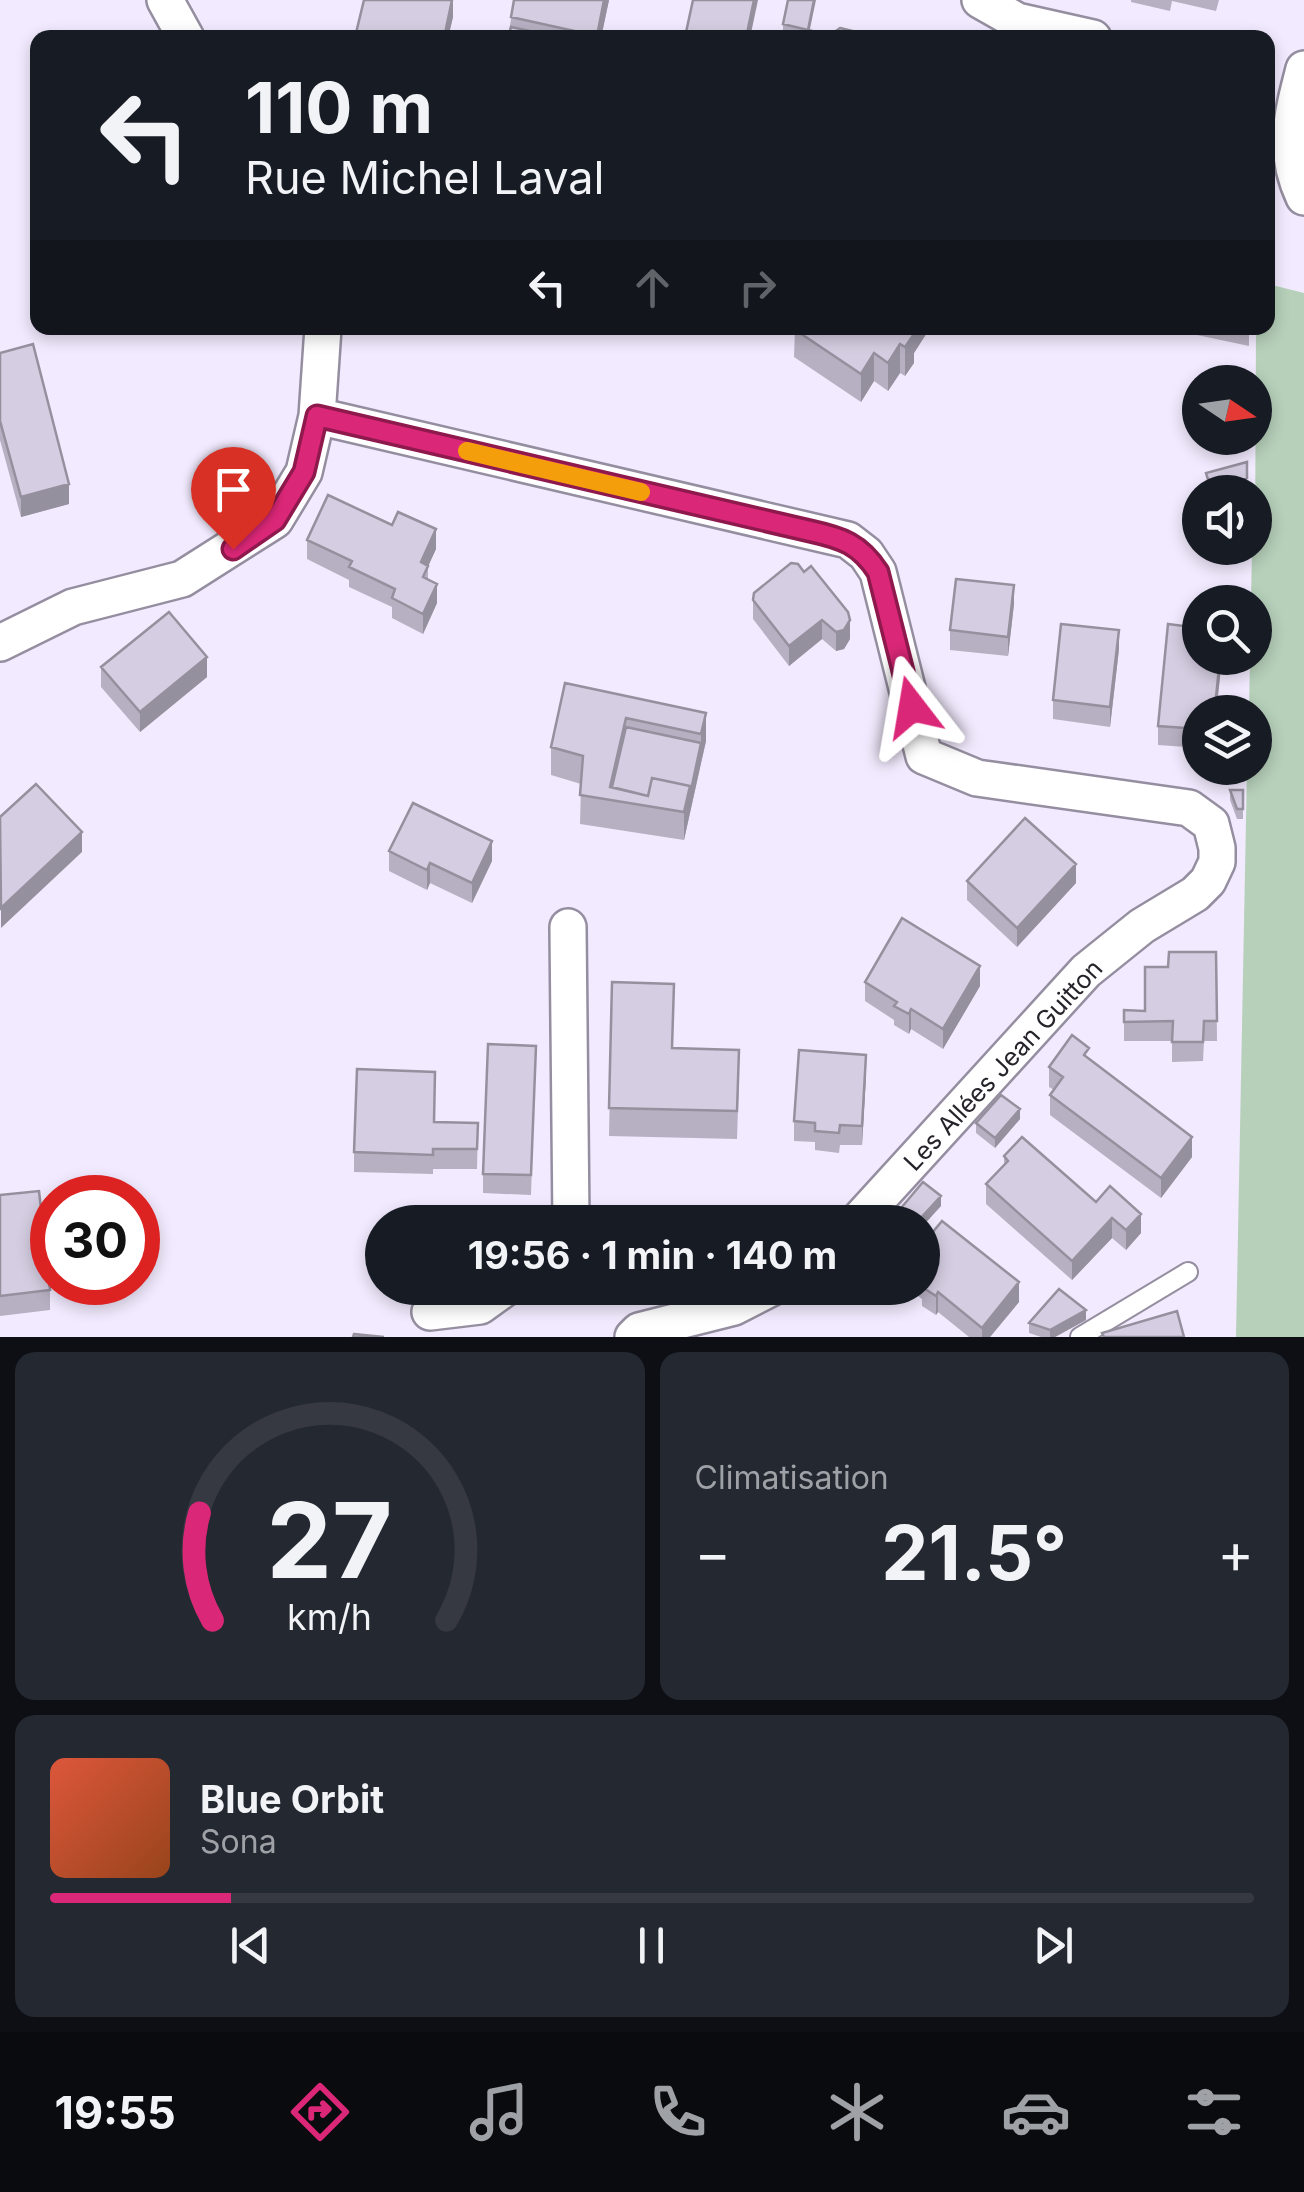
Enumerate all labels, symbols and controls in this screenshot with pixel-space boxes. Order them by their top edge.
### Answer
text: 110 m [245,65,433,150]
icon: left [80,70,210,200]
text: Rue Michel Laval [245,150,604,205]
icon: left [520,260,575,315]
icon: ahead [625,260,680,315]
icon: right [730,260,785,315]
north arrow [1182,365,1272,455]
map controls [1182,365,1272,785]
pin [191,447,276,550]
icon: arrive [206,462,261,517]
button: sound [1182,475,1272,565]
button: search [1182,585,1272,675]
position arrow [860,655,964,759]
button: layers [1182,695,1272,785]
street label: Les Allées Jean Guitton [897,953,1109,1177]
speed limit sign: 30 [30,1175,160,1305]
text: 19:56 · 1 min · 140 m [468,1232,837,1278]
text: Climatisation [695,1458,889,1497]
text: 27 [267,1477,393,1603]
text: 21.5° [881,1507,1067,1598]
text: − [695,1520,731,1586]
text: + [1218,1520,1254,1586]
text: km/h [287,1595,372,1639]
text: Blue Orbit [200,1776,384,1822]
text: Sona [200,1822,277,1861]
icon: previous [223,1918,278,1973]
icon: pause [624,1918,679,1973]
icon: next [1026,1918,1081,1973]
icon: directions [285,2077,355,2147]
icon: music [464,2077,534,2147]
icon: phone [643,2077,713,2147]
icon: climate [822,2077,892,2147]
icon: car [1001,2077,1071,2147]
icon: filters [1179,2077,1249,2147]
text: 19:55 [54,2085,176,2140]

